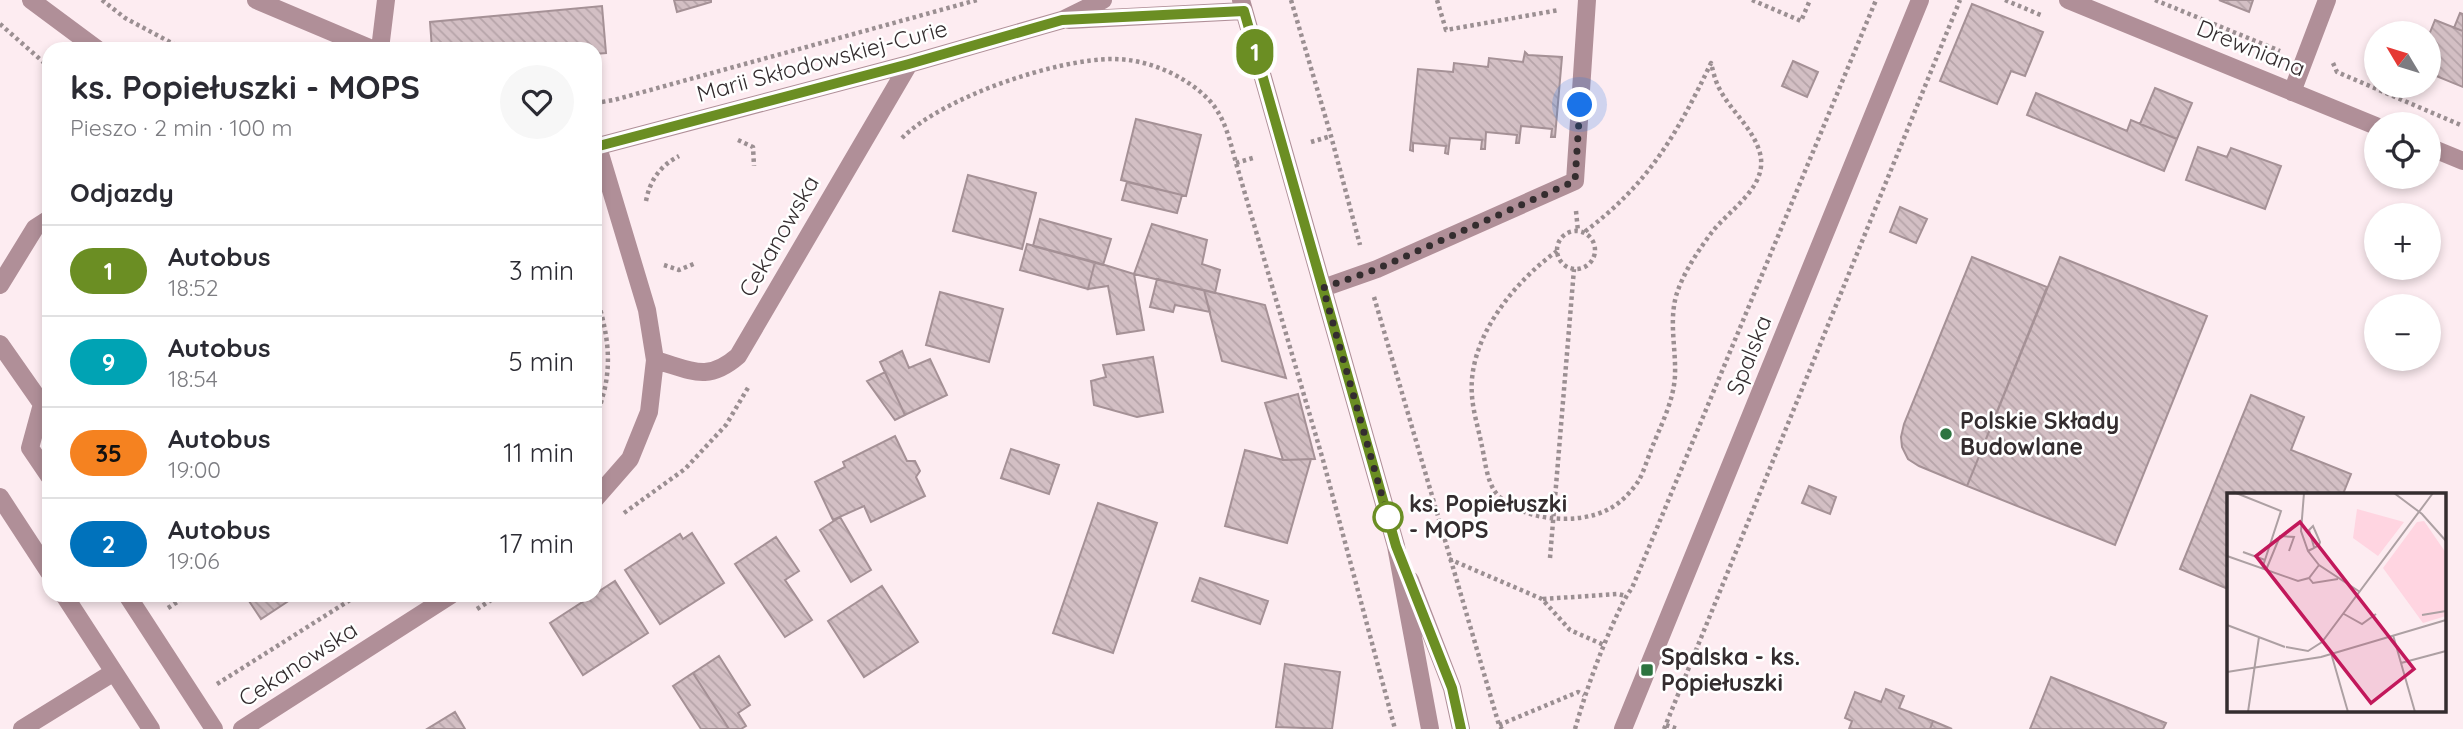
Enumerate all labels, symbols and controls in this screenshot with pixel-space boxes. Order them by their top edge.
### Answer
street label: Marii Skłodowskiej-Curie [693,13,950,108]
street label: Drewniana [2193,13,2310,82]
north arrow [2364,21,2441,98]
map controls [2364,21,2441,371]
line badge: 1 [1232,29,1278,75]
text: 1 [1250,37,1260,67]
button: heart [500,65,574,139]
text: ks. Popiełuszki - MOPS [70,66,420,107]
your location [1562,87,1597,122]
button: locate [2364,112,2441,189]
text: Pieszo · 2 min · 100 m [70,113,293,142]
street label: Cekanowska [732,170,825,302]
text: Odjazdy [70,176,174,209]
button: + [2364,203,2441,280]
text: Autobus [168,240,270,273]
text: 3 min [509,254,574,287]
text: 1 [104,256,113,286]
text: 18:52 [168,273,219,302]
button: − [2364,294,2441,371]
street label: Spalska [1720,311,1778,399]
text: Autobus [168,331,270,364]
text: 5 min [508,345,574,378]
text: 9 [102,347,115,377]
text: 18:54 [168,364,218,393]
place label: Polskie Składy Budowlane [1960,406,2119,461]
text: Autobus [168,422,270,455]
marker: Polskie Składy Budowlane [1938,426,1954,442]
text: 11 min [503,436,574,469]
text: 35 [95,438,122,468]
text: 19:00 [168,455,221,484]
place label: ks. Popiełuszki - MOPS [1409,489,1567,544]
inset map [2227,493,2446,712]
marker: ks. Popiełuszki - MOPS [1373,502,1403,532]
text: Autobus [168,513,270,546]
text: 17 min [500,527,574,560]
text: 2 [102,529,115,559]
text: 19:06 [168,546,220,575]
street label: Cekanowska [233,615,362,713]
place label: Spalska - ks. Popiełuszki [1661,642,1800,697]
marker: Spalska - ks. Popiełuszki [1639,662,1655,678]

